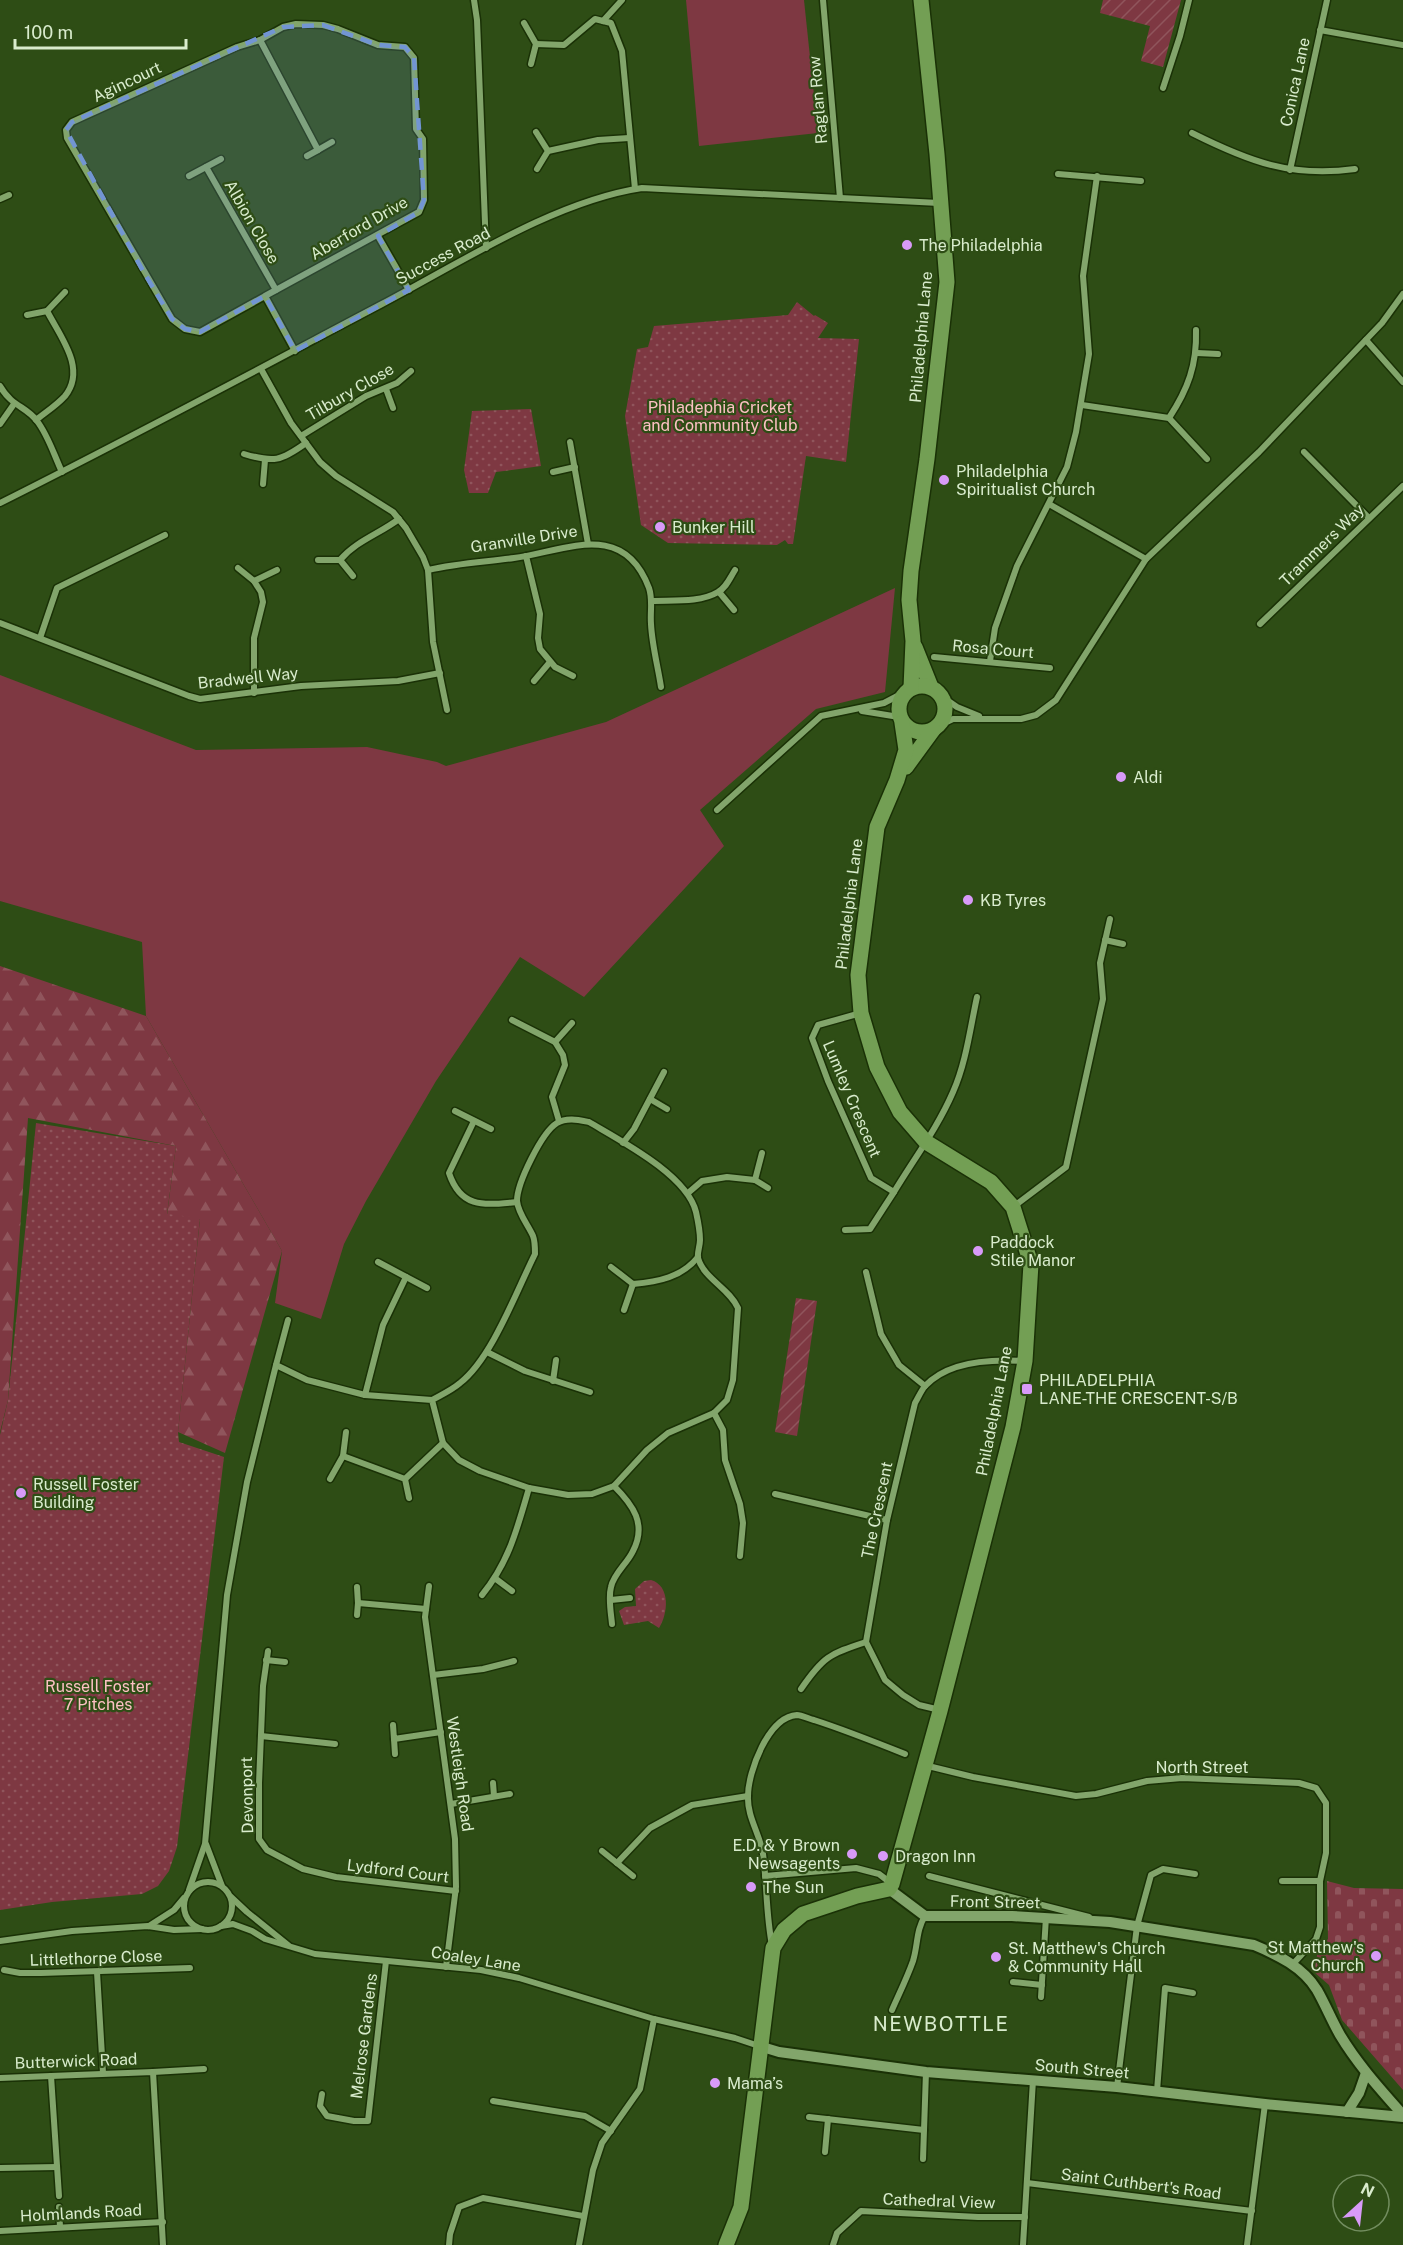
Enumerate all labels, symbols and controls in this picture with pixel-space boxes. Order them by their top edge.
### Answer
scale bar [15,12,186,50]
text: 100 m [24,22,73,43]
street label: Conica Lane [1276,36,1314,128]
street label: Raglan Row [805,55,831,145]
street label: Agincourt [90,58,164,106]
street label: Albion Close [220,177,284,267]
street label: Aberford Drive [307,192,411,264]
street label: Success Road [393,223,493,289]
place label: The Philadelphia [919,236,1043,255]
marker: The Philadelphia [900,238,914,252]
street label: Philadelphia Lane [906,270,936,404]
street label: Tilbury Close [303,359,397,425]
park label: Philadephia Cricket and Community Club [643,398,797,435]
place label: Philadelphia Spiritualist Church [956,462,1095,499]
marker: Philadelphia Spiritualist Church [937,473,951,487]
street label: Trammers Way [1276,500,1368,590]
place label: Bunker Hill [672,518,755,537]
marker: Bunker Hill [653,520,667,534]
street label: Granville Drive [469,521,579,557]
street label: Rosa Court [951,636,1035,662]
street label: Bradwell Way [197,663,300,693]
place label: Aldi [1133,768,1162,787]
marker: Aldi [1114,770,1128,784]
street label: Philadelphia Lane [832,837,866,971]
place label: KB Tyres [980,891,1046,910]
marker: KB Tyres [961,893,975,907]
street label: Lumley Crescent [819,1038,885,1160]
place label: Paddock Stile Manor [990,1233,1075,1270]
marker: Paddock Stile Manor [971,1244,985,1258]
street label: Philadelphia Lane [972,1344,1016,1478]
place label: PHILADELPHIA LANE-THE CRESCENT-S/B [1039,1371,1238,1408]
marker: PHILADELPHIA LANE-THE CRESCENT-S/B [1020,1382,1034,1396]
street label: The Crescent [857,1460,897,1560]
place label: Russell Foster Building [33,1475,139,1512]
marker: Russell Foster Building [14,1486,28,1500]
park label: Russell Foster 7 Pitches [45,1677,151,1714]
street label: Westleigh Road [443,1715,477,1833]
street label: Devonport [237,1756,257,1834]
street label: North Street [1155,1758,1249,1777]
place label: E.D. & Y Brown Newsagents [732,1836,840,1873]
marker: E.D. & Y Brown Newsagents [845,1847,859,1861]
place label: Dragon Inn [895,1847,976,1866]
marker: Dragon Inn [876,1849,890,1863]
street label: Lydford Court [346,1855,450,1887]
place label: The Sun [763,1878,824,1897]
marker: The Sun [744,1880,758,1894]
street label: Front Street [950,1892,1040,1912]
place label: St Matthew's Church [1268,1938,1364,1975]
place label: St. Matthew's Church & Community Hall [1008,1939,1165,1976]
street label: Coaley Lane [430,1943,522,1975]
street label: Littlethorpe Close [29,1946,163,1970]
marker: St Matthew's Church [1369,1949,1383,1963]
marker: St. Matthew's Church & Community Hall [989,1950,1003,1964]
street label: Melrose Gardens [347,1972,381,2100]
district label: NEWBOTTLE [873,2012,1009,2036]
street label: Butterwick Road [14,2049,138,2073]
street label: South Street [1034,2055,1130,2083]
place label: Mama’s [727,2074,783,2093]
marker: Mama’s [708,2076,722,2090]
street label: Saint Cuthbert's Road [1060,2165,1222,2203]
north arrow [1331,2173,1391,2233]
text: N [1358,2179,1377,2201]
street label: Cathedral View [882,2190,996,2212]
street label: Holmlands Road [20,2200,142,2226]

